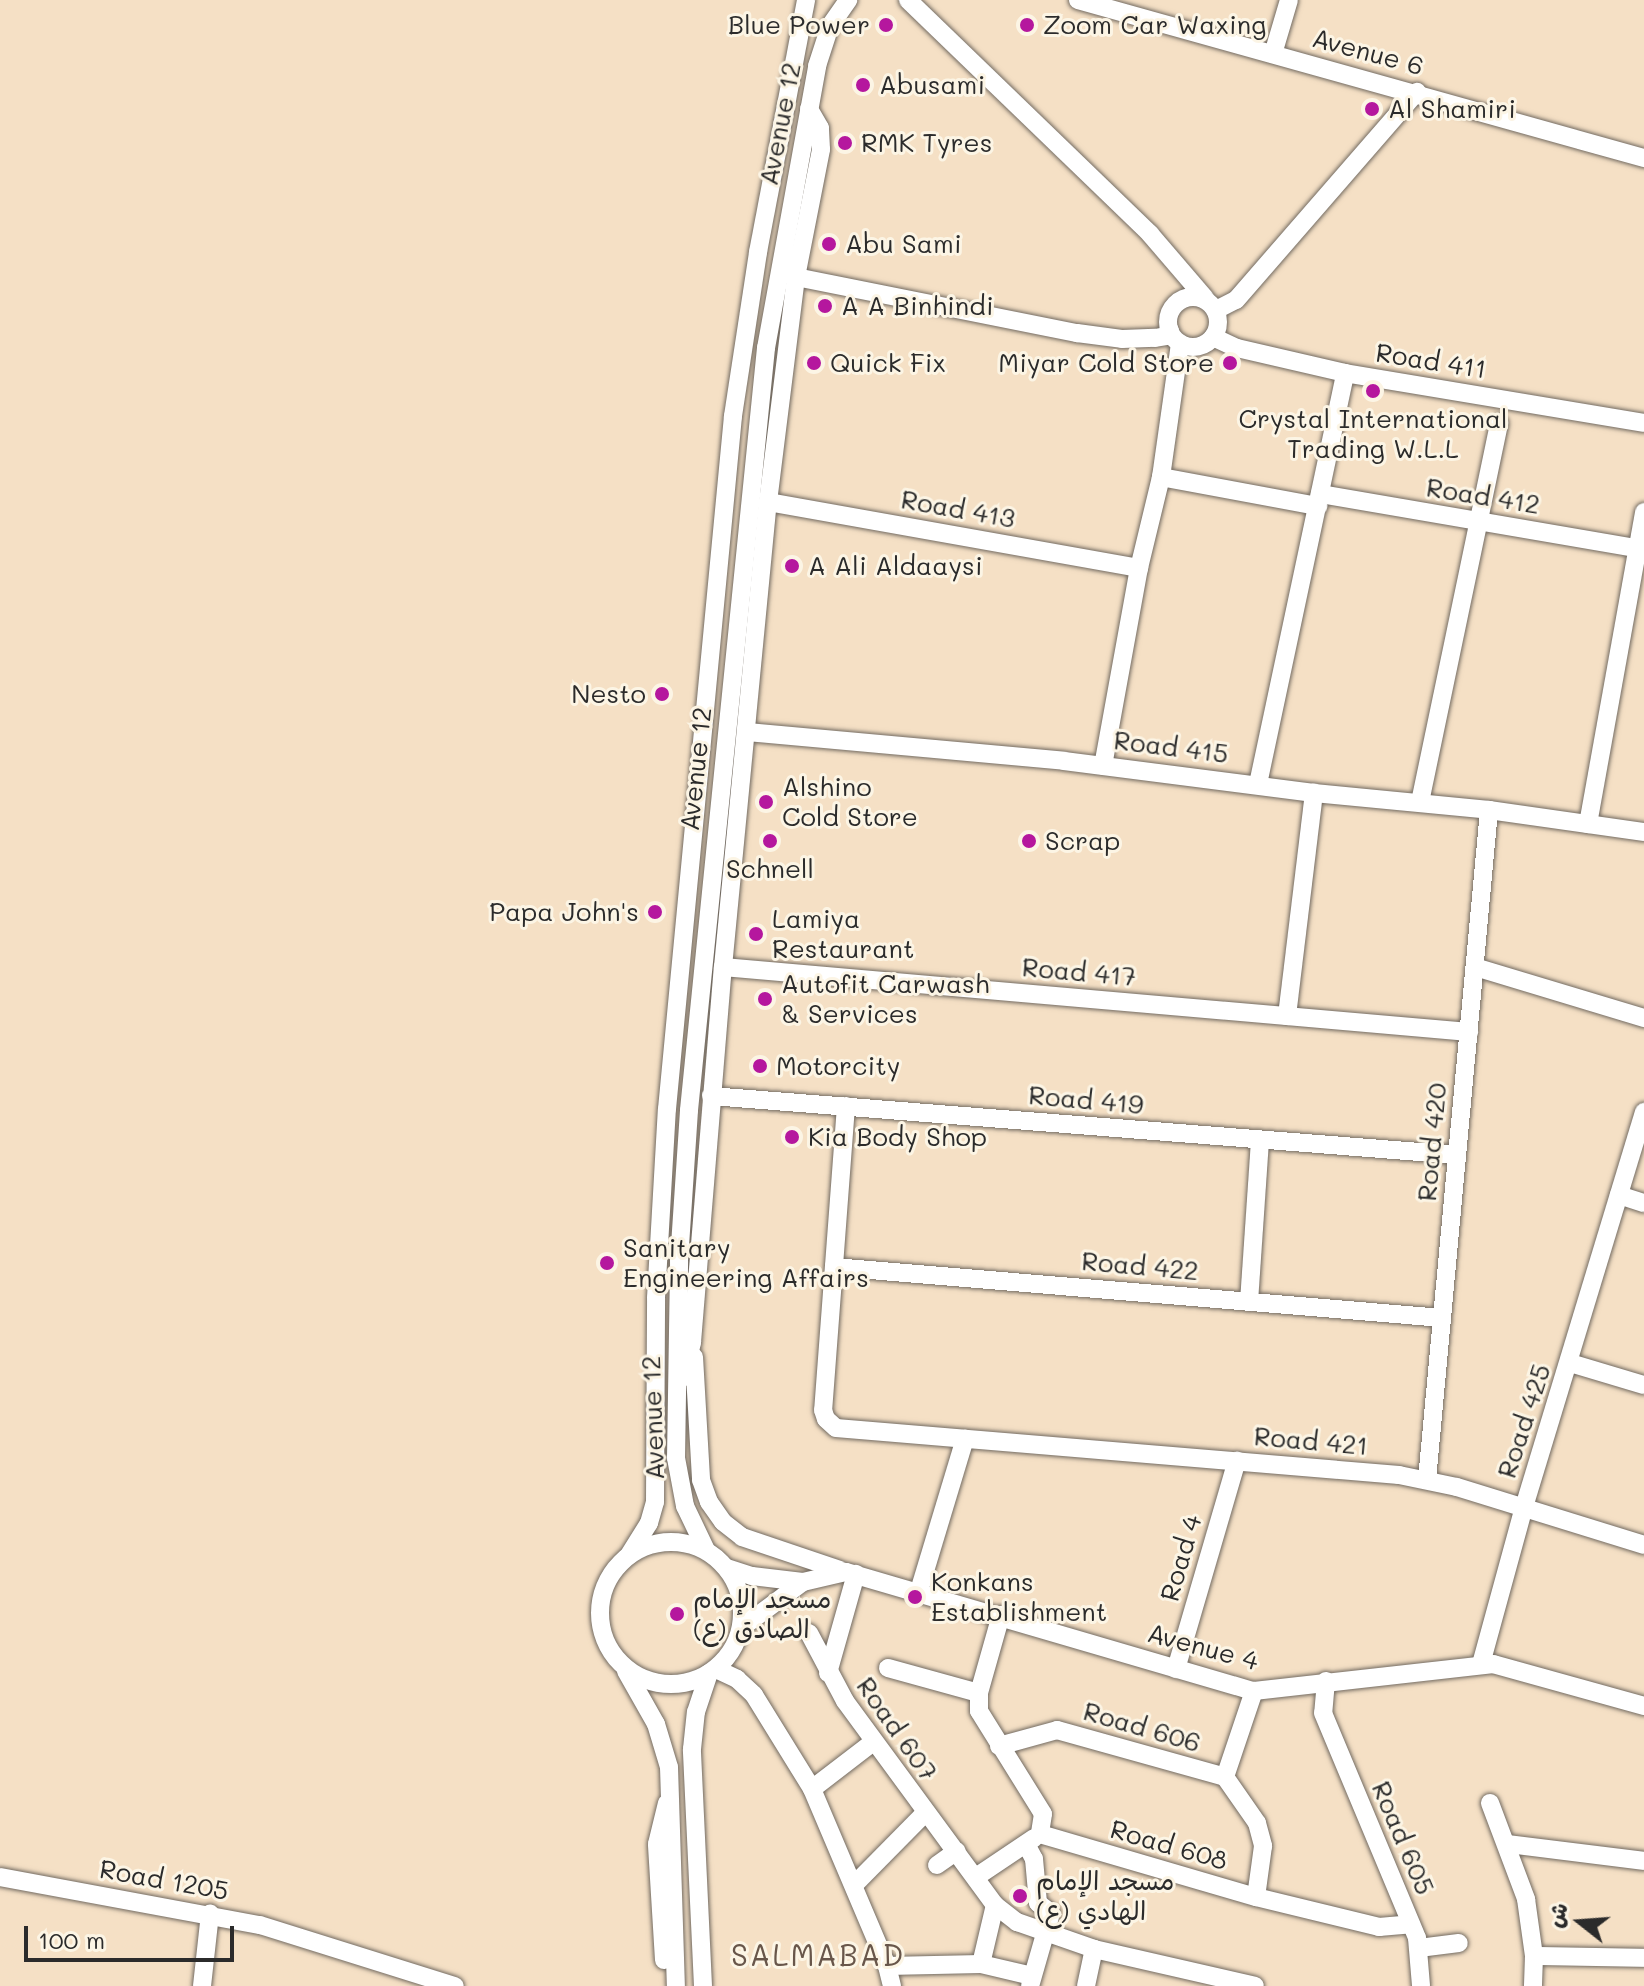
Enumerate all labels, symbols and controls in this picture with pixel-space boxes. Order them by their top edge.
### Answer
place label: Blue Power [728,9,870,41]
place label: Zoom Car Waxing [1043,9,1266,41]
marker: Blue Power [877,16,895,34]
marker: Zoom Car Waxing [1018,16,1036,34]
street label: Avenue 6 [1309,22,1427,82]
street label: Avenue 12 [753,60,807,188]
place label: Abusami [879,69,985,101]
marker: Abusami [854,76,872,94]
place label: Al Shamiri [1388,93,1516,125]
marker: Al Shamiri [1363,100,1381,118]
place label: RMK Tyres [861,127,992,159]
marker: RMK Tyres [836,134,854,152]
place label: Abu Sami [845,228,962,260]
marker: Abu Sami [820,235,838,253]
place label: A A Binhindi [841,290,994,322]
marker: A A Binhindi [816,297,834,315]
street label: Road 411 [1373,337,1489,385]
place label: Quick Fix [830,347,946,379]
place label: Miyar Cold Store [998,347,1214,379]
marker: Quick Fix [805,354,823,372]
marker: Miyar Cold Store [1221,354,1239,372]
marker: Crystal International Trading W.L.L [1364,382,1382,400]
place label: Crystal International Trading W.L.L [1238,403,1508,464]
street label: Road 412 [1424,472,1542,520]
street label: Road 413 [899,484,1017,534]
place label: A Ali Aldaaysi [808,550,983,582]
marker: A Ali Aldaaysi [783,557,801,575]
place label: Nesto [571,678,646,710]
marker: Nesto [653,685,671,703]
street label: Avenue 12 [674,706,718,832]
street label: Road 415 [1112,725,1230,769]
place label: Alshino Cold Store [782,771,918,832]
marker: Alshino Cold Store [757,793,775,811]
place label: Scrap [1045,825,1120,857]
marker: Schnell [761,832,779,850]
marker: Scrap [1020,832,1038,850]
place label: Schnell [726,853,814,885]
place label: Papa John's [489,896,639,928]
marker: Papa John's [646,903,664,921]
place label: Lamiya Restaurant [772,903,914,964]
marker: Lamiya Restaurant [747,925,765,943]
street label: Road 417 [1021,951,1137,993]
place label: Autofit Carwash & Services [781,968,989,1030]
marker: Autofit Carwash & Services [756,990,774,1008]
place label: Motorcity [776,1050,900,1082]
marker: Motorcity [751,1057,769,1075]
street label: Road 419 [1027,1079,1145,1121]
street label: Road 420 [1411,1081,1453,1203]
place label: Kia Body Shop [808,1121,987,1153]
marker: Kia Body Shop [783,1128,801,1146]
place label: Sanitary Engineering Affairs [623,1232,869,1294]
street label: Road 422 [1080,1245,1200,1287]
marker: Sanitary Engineering Affairs [598,1254,616,1272]
street label: Avenue 12 [635,1355,671,1481]
street label: Road 425 [1491,1360,1557,1482]
street label: Road 421 [1253,1420,1369,1462]
street label: Road 4 [1154,1511,1208,1605]
place label: Konkans Establishment [931,1566,1107,1628]
place label: مسجد الإمام الصادق (ع) [693,1583,831,1644]
marker: Konkans Establishment [906,1588,924,1606]
marker: مسجد الإمام الصادق (ع) [668,1605,686,1623]
street label: Avenue 4 [1144,1617,1262,1677]
street label: Road 607 [850,1671,944,1787]
street label: Road 606 [1080,1695,1204,1759]
street label: Road 605 [1365,1777,1441,1899]
street label: Road 608 [1107,1813,1231,1877]
street label: Road 1205 [97,1853,231,1907]
place label: مسجد الإمام الهادي (ع) [1036,1865,1174,1926]
north arrow [1540,1882,1620,1962]
marker: مسجد الإمام الهادي (ع) [1011,1887,1029,1905]
text: ش [1539,1899,1574,1931]
scale bar [28,1910,238,1960]
text: 100 m [38,1924,105,1955]
district label: SALMABAD [731,1936,905,1972]

